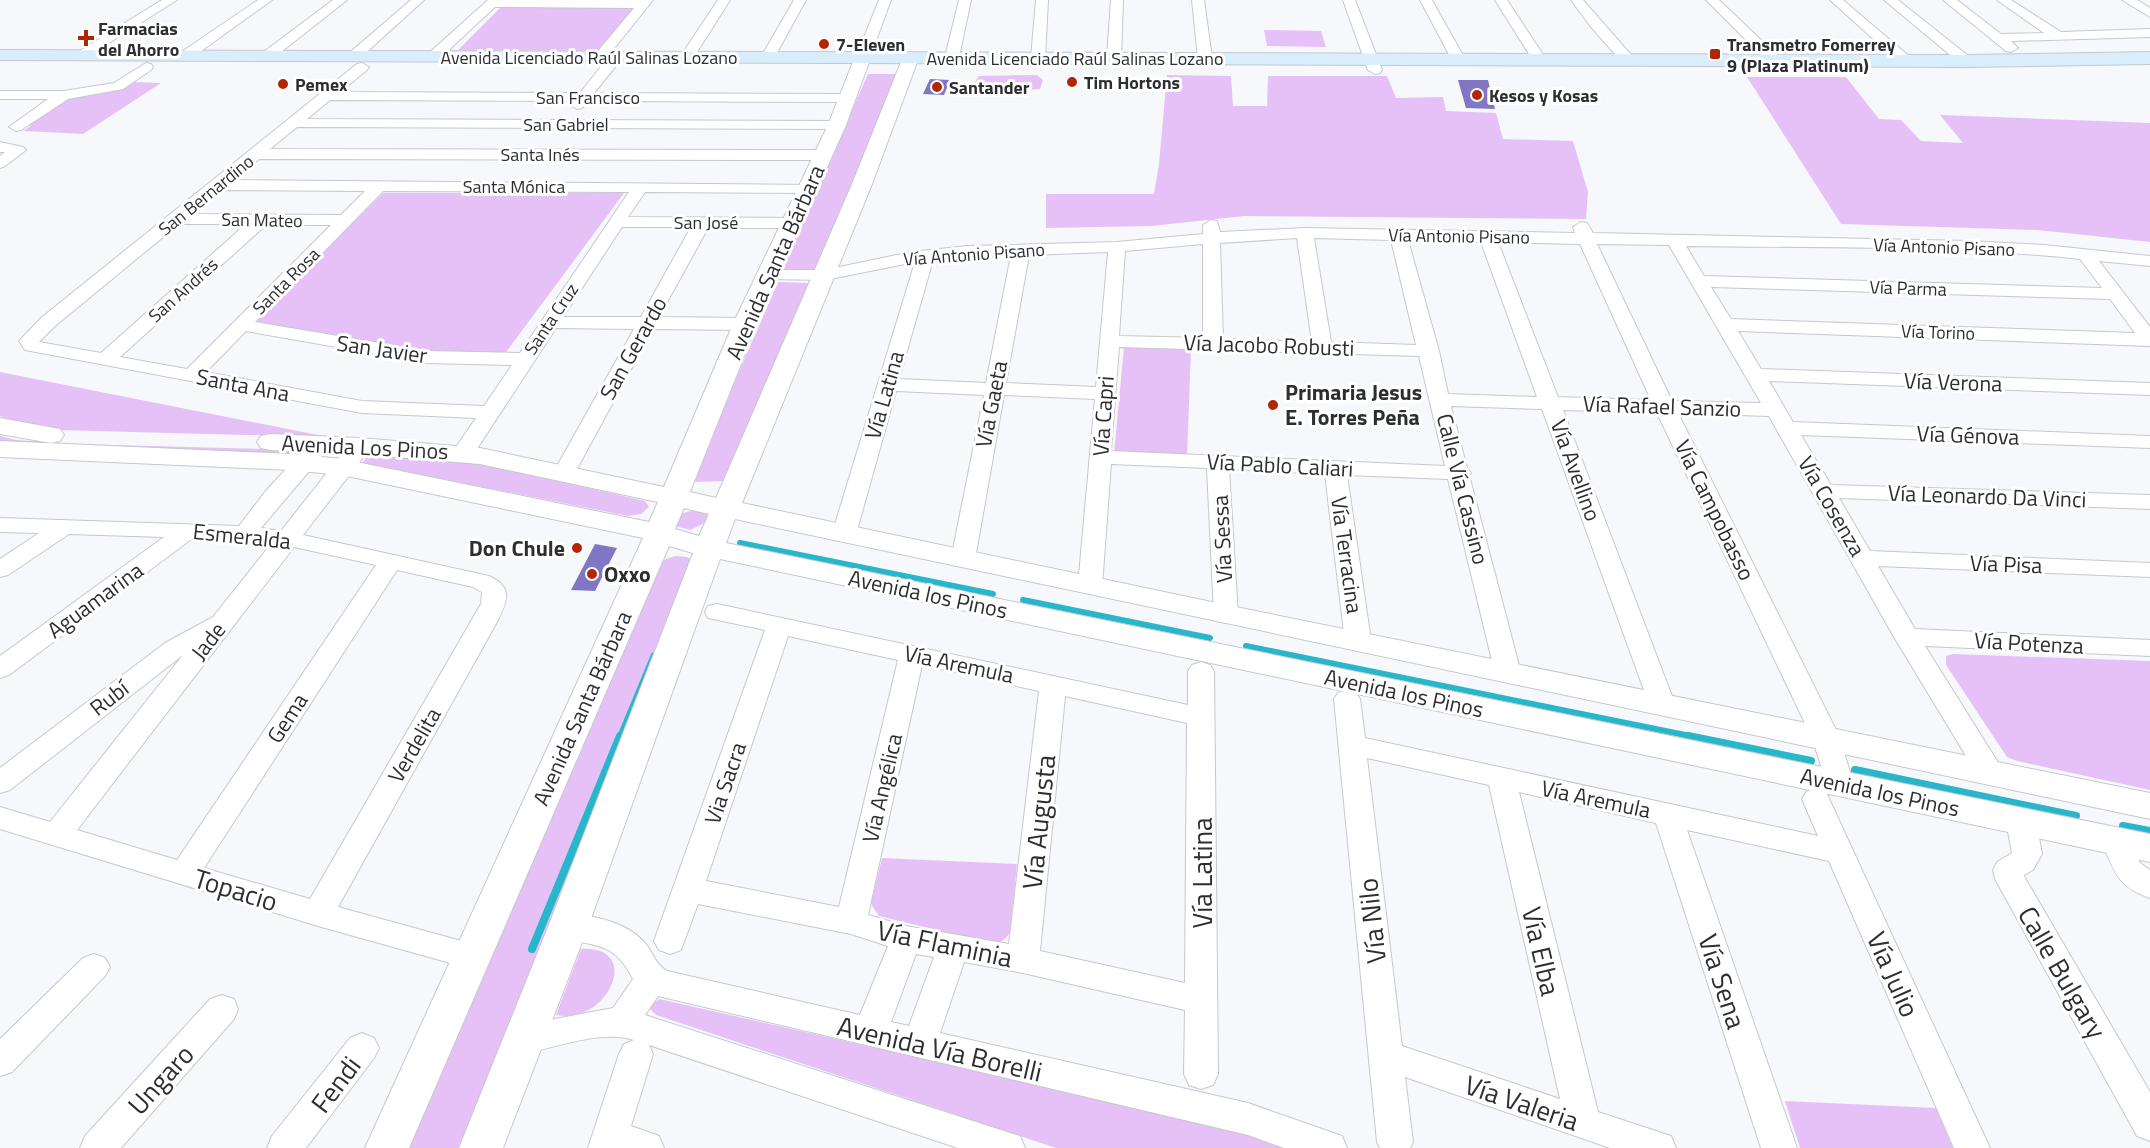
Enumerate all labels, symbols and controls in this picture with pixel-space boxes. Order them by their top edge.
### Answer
place label: Farmacias del Ahorro [98,15,179,63]
marker: Farmacias del Ahorro [79,31,93,45]
place label: 7-Eleven [836,31,905,58]
place label: Transmetro Fomerrey 9 (Plaza Platinum) [1727,31,1895,79]
marker: 7-Eleven [817,37,831,51]
street label: Avenida Licenciado Raúl Salinas Lozano [441,44,737,71]
street label: Avenida Licenciado Raúl Salinas Lozano [927,45,1223,72]
marker: Transmetro Fomerrey 9 (Plaza Platinum) [1708,47,1722,61]
place label: Tim Hortons [1084,69,1180,96]
place label: Pemex [295,71,348,98]
place label: Santander [949,74,1030,101]
marker: Tim Hortons [1065,75,1079,89]
marker: Pemex [276,77,290,91]
marker: Santander [930,80,944,94]
place label: Kesos y Kosas [1489,82,1598,109]
street label: San Francisco [536,84,640,111]
marker: Kesos y Kosas [1470,88,1484,102]
street label: San Gabriel [523,111,609,138]
street label: Santa Inés [500,141,580,168]
street label: San Bernardino [152,148,260,242]
street label: Avenida Santa Bárbara [717,159,833,365]
street label: Santa Mónica [463,173,565,200]
street label: San Mateo [221,206,303,234]
street label: San José [674,209,738,236]
street label: Vía Antonio Pisano [1388,221,1530,251]
street label: Vía Antonio Pisano [1873,231,2015,263]
street label: Vía Antonio Pisano [902,236,1046,272]
street label: Santa Rosa [246,241,326,321]
street label: San Andrés [142,251,224,329]
street label: Vía Parma [1869,273,1947,303]
street label: Santa Cruz [517,278,585,360]
street label: San Gerardo [591,290,675,406]
street label: Vía Torino [1901,317,1975,347]
street label: Vía Jacobo Robusti [1183,325,1355,365]
street label: San Javier [335,326,430,372]
street label: Vía Latina [855,347,913,443]
street label: Vía Gaeta [966,358,1016,450]
street label: Santa Ana [194,359,292,411]
street label: Vía Verona [1903,363,2003,401]
street label: Vía Capri [1083,375,1123,457]
place label: Primaria Jesus E. Torres Peña [1285,375,1422,434]
street label: Vía Rafael Sanzio [1582,386,1742,426]
marker: Primaria Jesus E. Torres Peña [1266,398,1280,412]
street label: Calle Vía Cassino [1428,410,1498,568]
street label: Vía Avellino [1542,414,1610,526]
street label: Vía Génova [1916,416,2020,454]
street label: Avenida Los Pinos [281,426,449,468]
street label: Vía Campobasso [1666,434,1764,586]
street label: Vía Pablo Caliari [1206,444,1354,486]
street label: Vía Cosenza [1790,449,1874,563]
street label: Vía Leonardo Da Vinci [1887,476,2087,516]
street label: Vía Sessa [1203,494,1241,584]
street label: Vía Terracina [1322,494,1372,616]
street label: Esmeralda [191,514,293,558]
place label: Don Chule [469,531,565,565]
marker: Don Chule [570,541,584,555]
street label: Vía Pisa [1969,546,2043,582]
street label: Aguamarina [40,553,150,647]
place label: Oxxo [604,557,651,591]
street label: Avenida los Pinos [845,561,1011,627]
marker: Oxxo [585,567,599,581]
street label: Avenida Santa Bárbara [524,605,640,811]
street label: Jade [182,615,234,667]
street label: Vía Potenza [1973,623,2085,663]
street label: Vía Aremula [901,636,1017,692]
street label: Avenida los Pinos [1321,660,1487,726]
street label: Rubí [82,670,138,724]
street label: Gema [258,686,316,750]
street label: Verdelita [379,701,449,789]
street label: Vía Angélica [853,730,911,846]
street label: Via Sacra [695,737,755,829]
street label: Vía Augusta [1011,752,1066,891]
street label: Avenida los Pinos [1797,759,1963,825]
street label: Vía Aremula [1538,771,1654,827]
street label: Vía Latina [1181,817,1222,928]
street label: Topacio [189,857,283,921]
street label: Vía Nilo [1346,876,1396,966]
street label: Calle Bulgary [2008,898,2118,1046]
street label: Vía Elba [1512,903,1572,1000]
street label: Vía Flaminia [873,909,1017,977]
street label: Vía Julio [1857,925,1931,1023]
street label: Vía Sena [1688,928,1758,1034]
street label: Avenida Vía Borelli [833,1004,1047,1092]
street label: Ungaro [117,1035,203,1123]
street label: Fendi [300,1047,370,1121]
street label: Vía Valeria [1459,1063,1585,1141]

